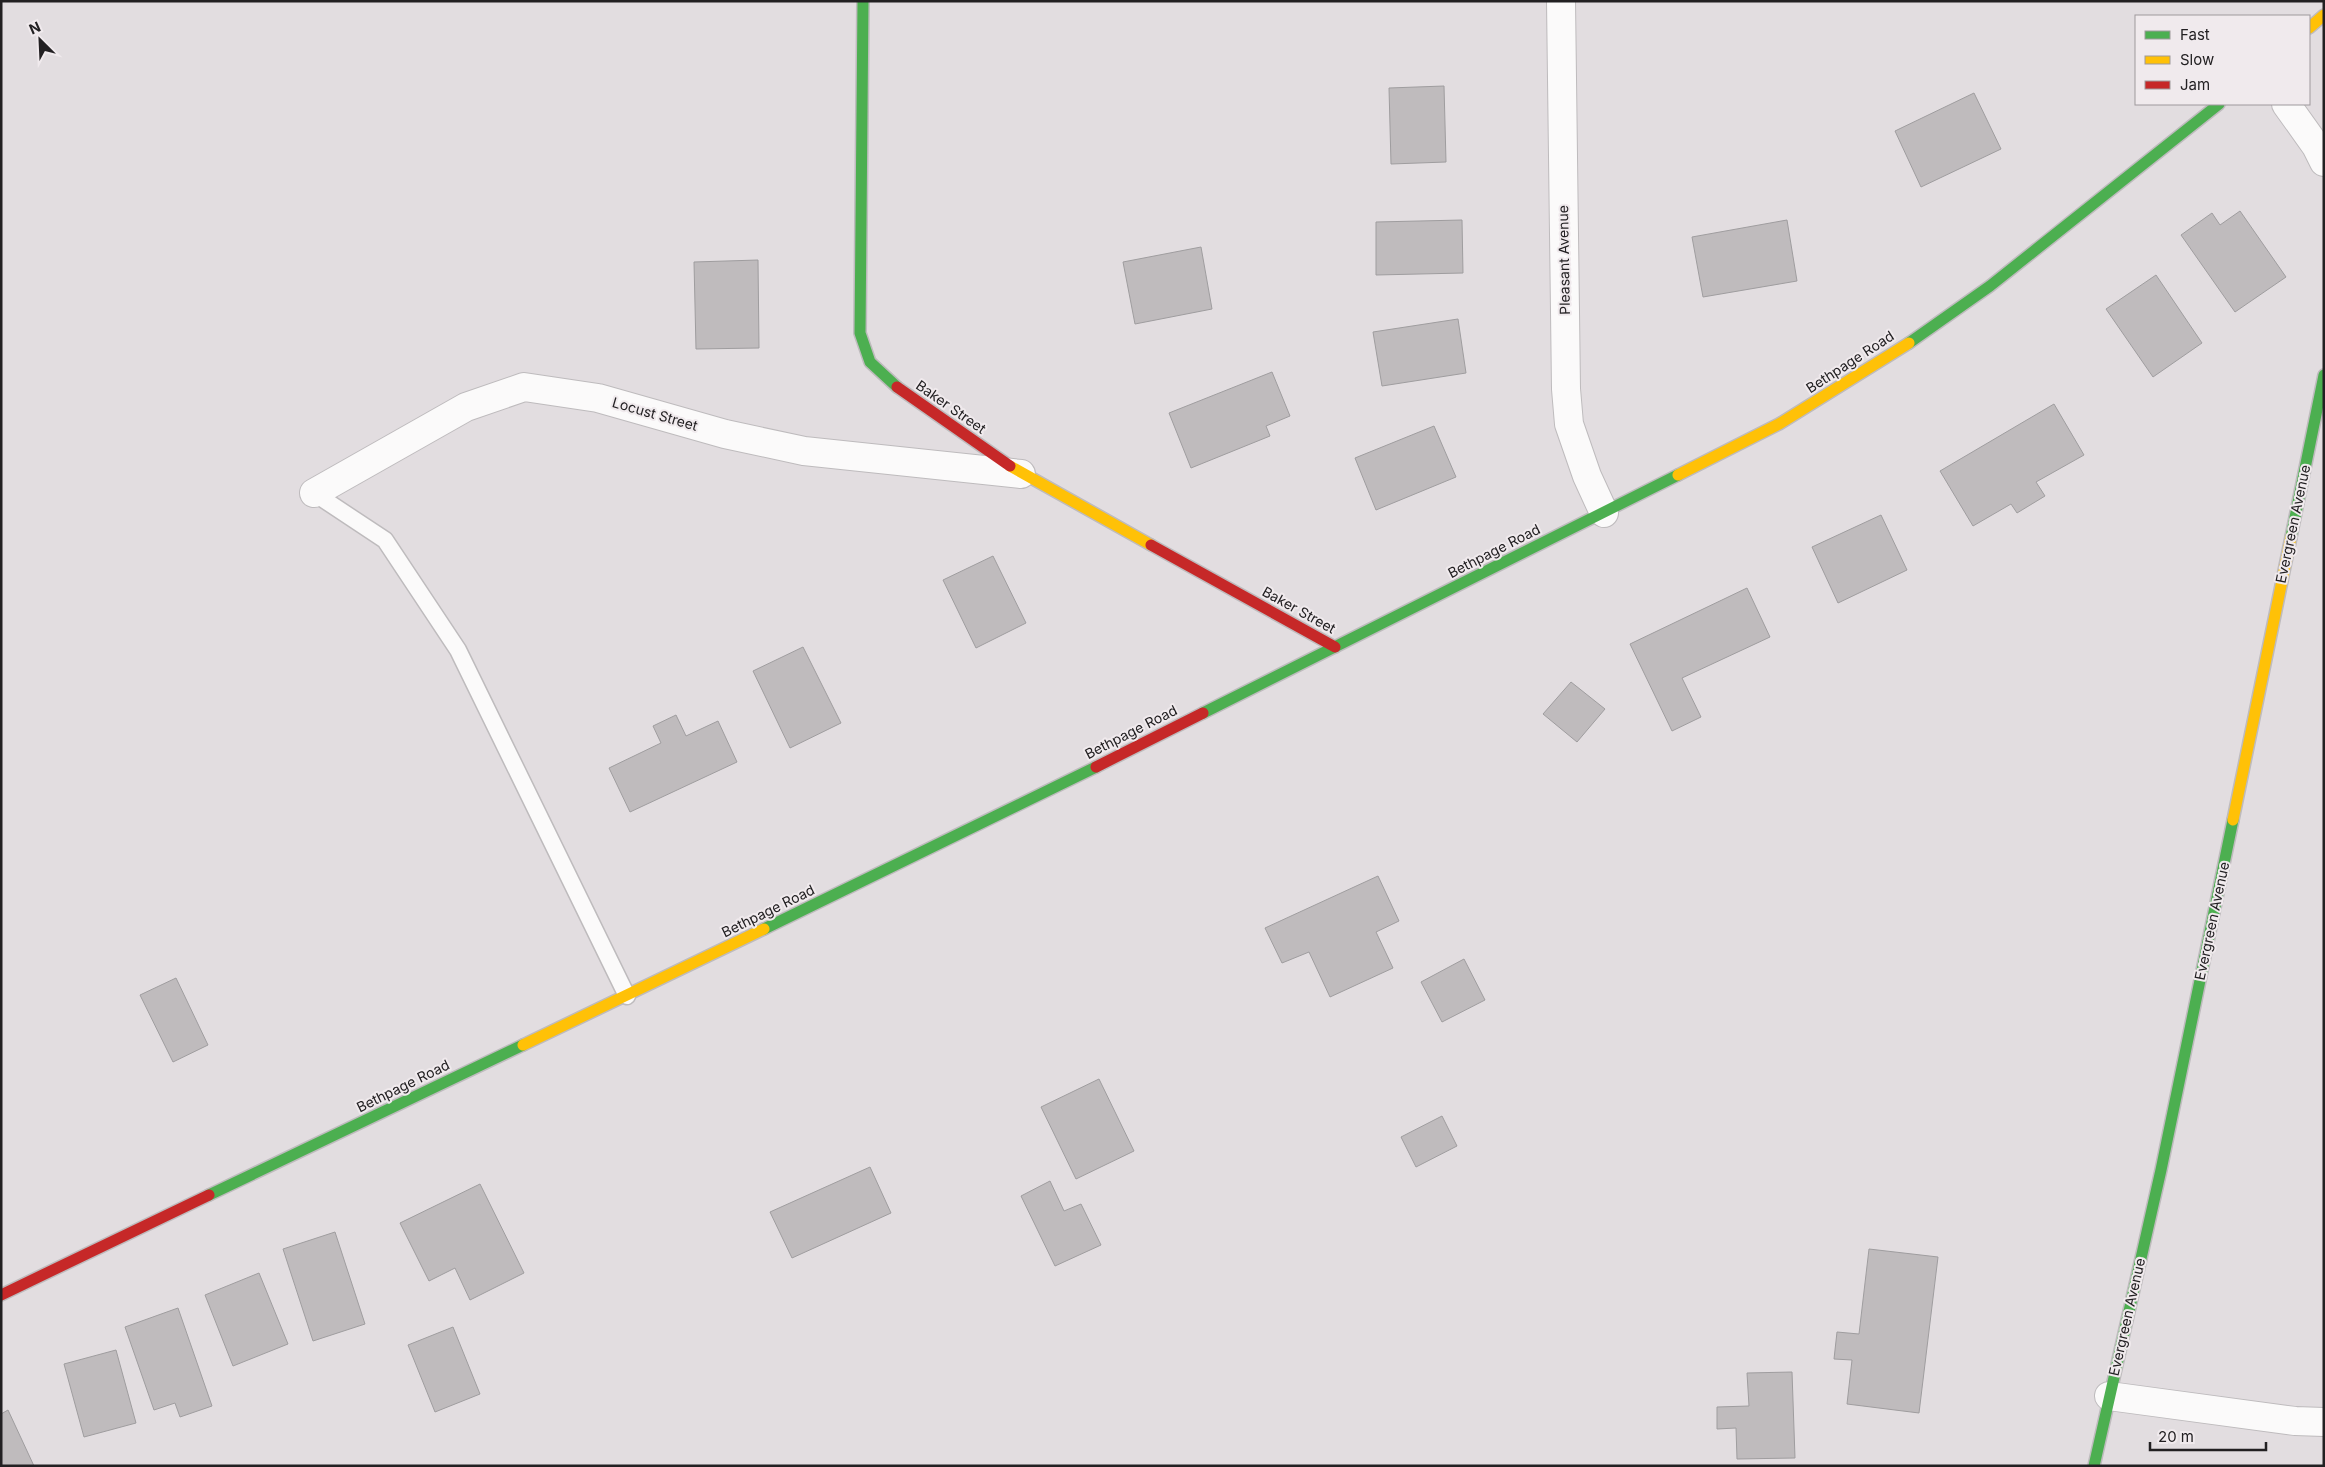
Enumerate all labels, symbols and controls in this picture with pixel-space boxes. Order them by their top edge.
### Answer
north arrow [15,15,65,65]
legend [2135,15,2310,105]
text: N [26,18,43,38]
text: Fast [2180,25,2210,44]
text: Slow [2180,50,2214,69]
text: Jam [2180,75,2210,94]
street label: Pleasant Avenue [1554,205,1573,315]
street label: Bethpage Road [1803,327,1897,396]
street label: Baker Street [913,376,990,437]
street label: Locust Street [610,393,700,434]
street label: Evergreen Avenue [2272,463,2313,585]
street label: Bethpage Road [1445,520,1543,581]
street label: Baker Street [1260,582,1339,637]
street label: Bethpage Road [1082,701,1180,762]
street label: Evergreen Avenue [2191,860,2232,982]
street label: Bethpage Road [719,881,817,940]
street label: Bethpage Road [354,1056,452,1115]
street label: Evergreen Avenue [2105,1256,2148,1378]
scale bar [2150,1420,2266,1452]
text: 20 m [2158,1427,2194,1446]

